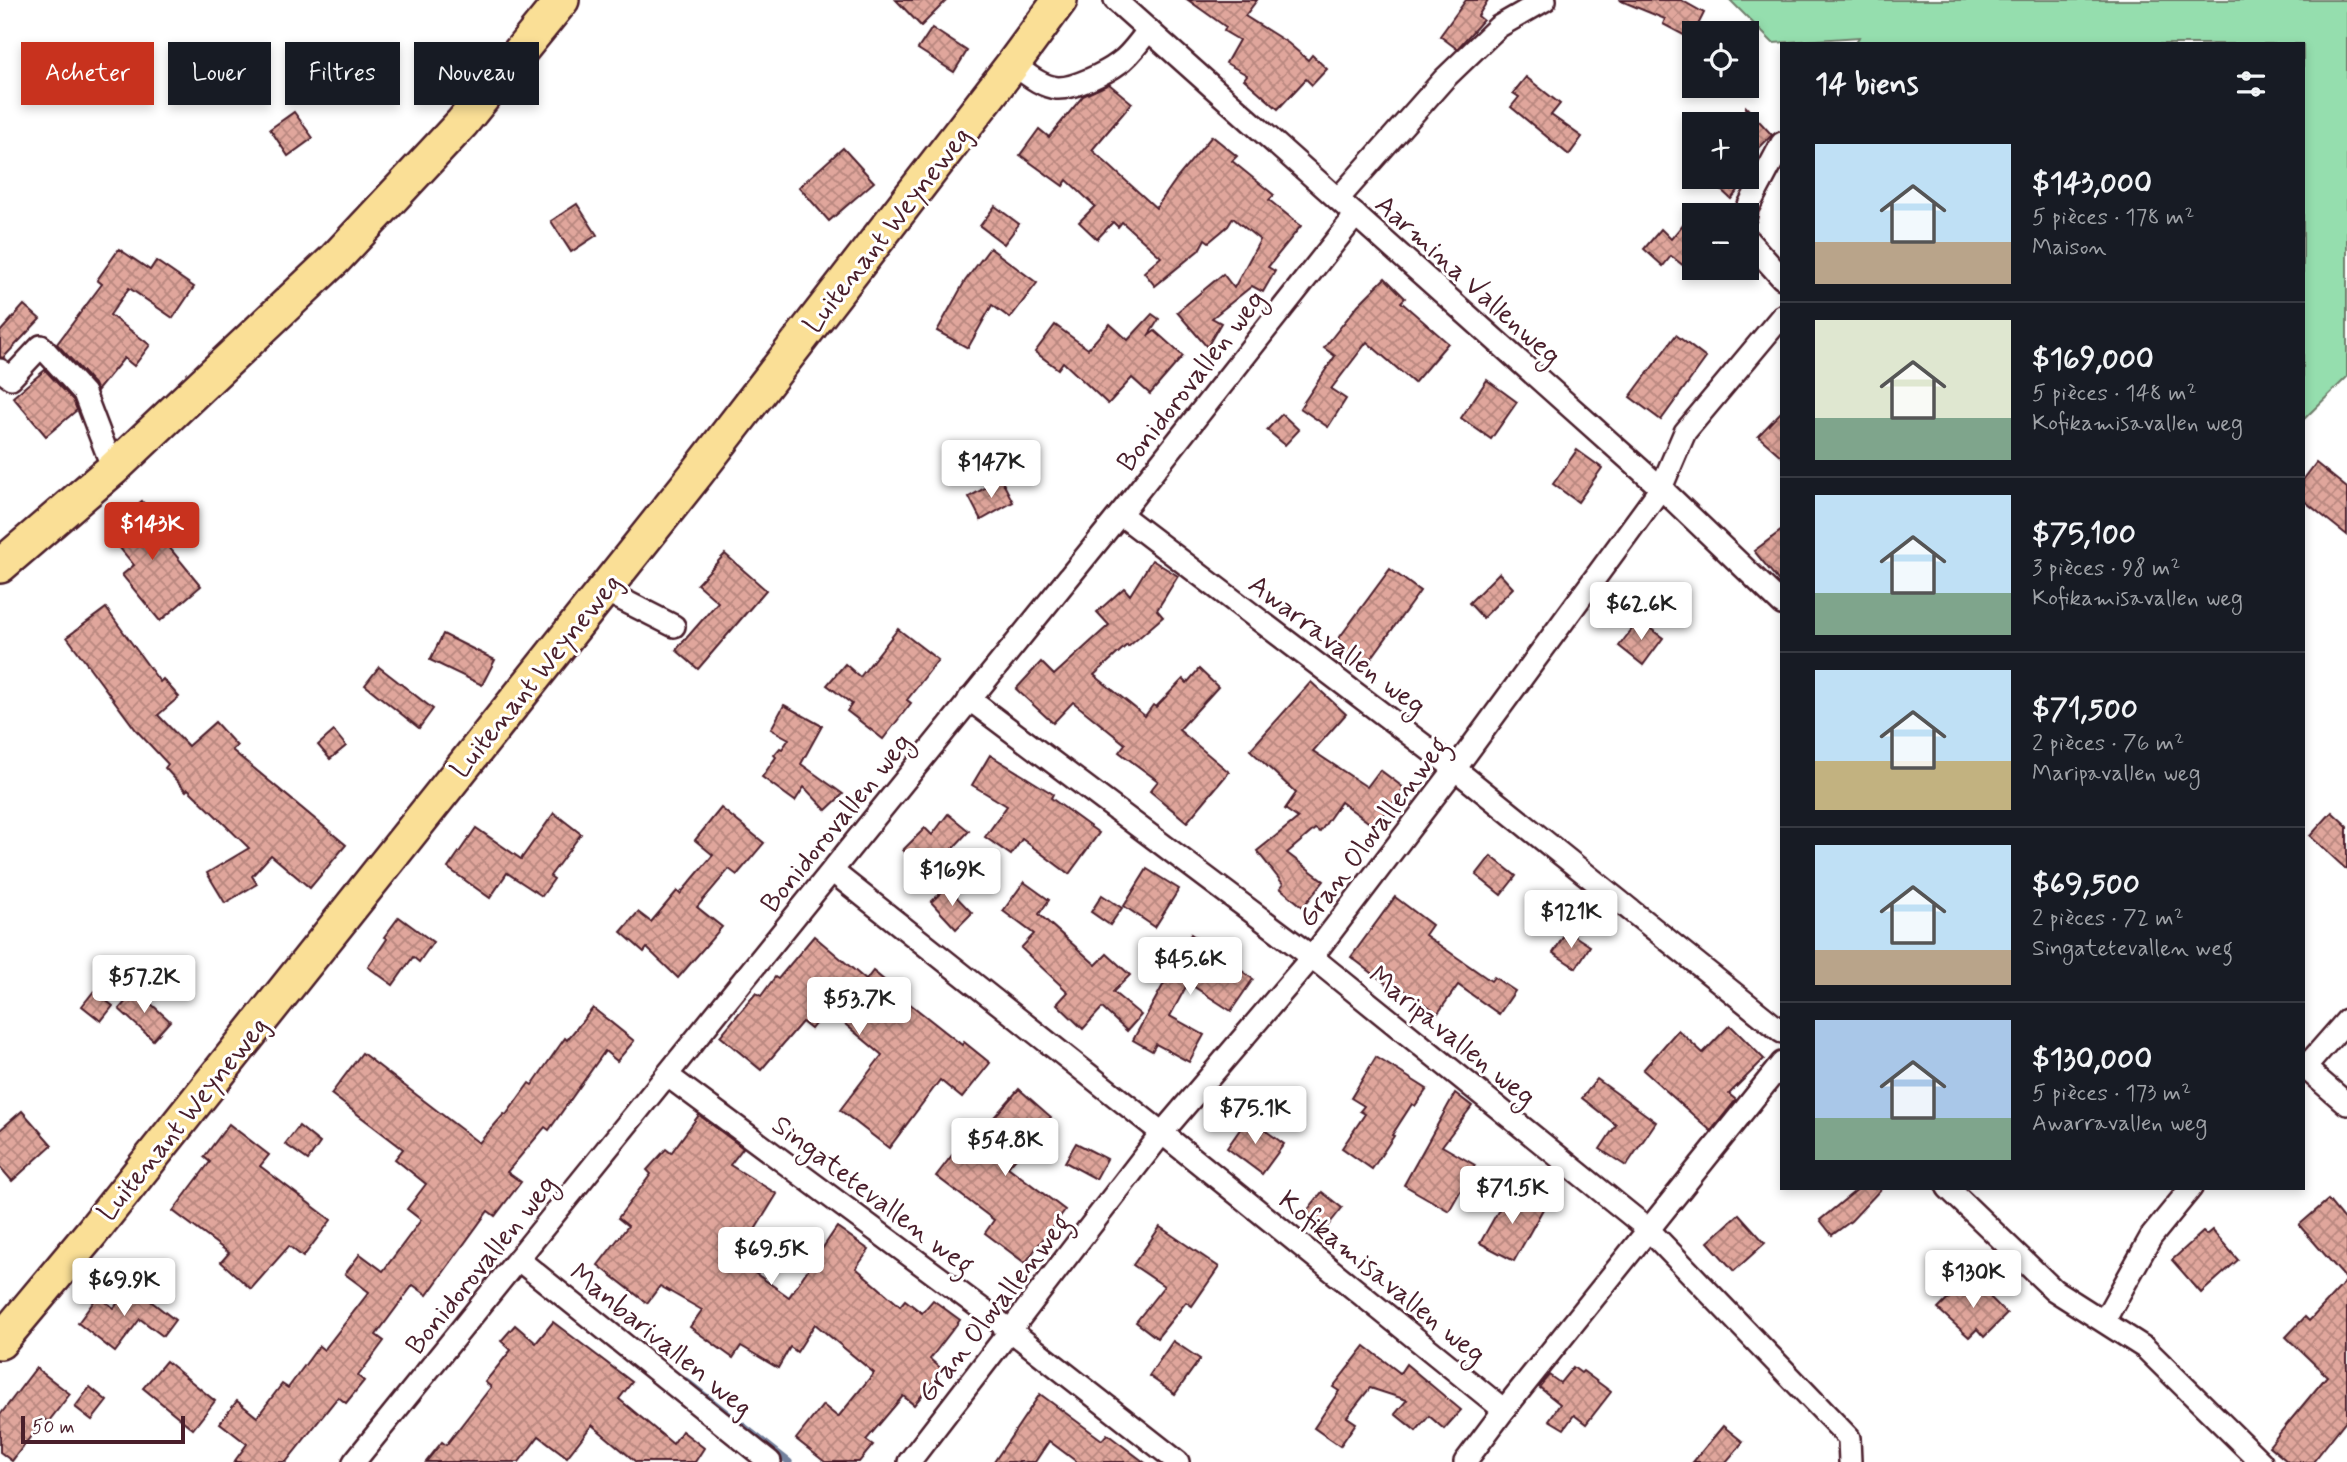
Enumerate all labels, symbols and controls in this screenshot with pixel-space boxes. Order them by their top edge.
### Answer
map controls [1682,21,1759,280]
button: locate [1682,21,1759,98]
chip: Acheter [21,42,154,105]
chip: Louer [168,42,271,105]
chip: Filtres [285,42,400,105]
chip: Nouveau [414,42,539,105]
text: 14 biens [1815,65,1919,104]
icon: filters [2232,65,2270,103]
button: + [1682,112,1759,189]
street label: Luitenant Weyneweg [795,119,980,342]
text: $143,000 [2032,164,2152,203]
icon: home [1871,172,1955,256]
street label: Aarmina Vallenweg [1365,187,1568,376]
button: − [1682,203,1759,280]
text: 5 pièces · 178 m² [2032,203,2194,233]
text: Maison [2032,233,2107,263]
street label: Bonidorovallen weg [1109,283,1276,481]
text: $169,000 [2032,340,2154,379]
icon: home [1871,348,1955,432]
text: 5 pièces · 148 m² [2032,379,2197,409]
text: Kofikamisavallen weg [2032,409,2243,439]
pin: $147K [942,440,1040,500]
text: $147K [958,448,1024,478]
pin: $143K [103,503,201,562]
text: $143K [120,510,184,540]
text: $75,100 [2032,515,2136,554]
icon: home [1871,523,1955,607]
text: 3 pièces · 98 m² [2032,554,2181,584]
street label: Luitenant Weyneweg [443,567,631,787]
street label: Awarravallen weg [1239,567,1433,727]
pin: $62.6K [1584,582,1698,642]
text: Kofikamisavallen weg [2032,584,2243,614]
text: $62.6K [1606,590,1676,620]
text: $71,500 [2032,690,2138,729]
icon: home [1871,698,1955,782]
street label: Bonidorovallen weg [753,726,922,922]
street label: Gran Olovallenweg [1290,729,1460,937]
text: 2 pièces · 76 m² [2032,729,2184,759]
text: Maripavallen weg [2032,759,2201,789]
pin: $169K [903,848,1001,908]
text: $169K [920,856,984,886]
text: $69,500 [2032,865,2140,904]
icon: home [1871,873,1955,957]
pin: $121K [1522,890,1620,950]
text: $121K [1540,898,1602,928]
text: 2 pièces · 72 m² [2032,904,2184,934]
text: Singatetevallen weg [2032,934,2233,964]
pin: $45.6K [1133,937,1247,997]
text: $45.6K [1154,945,1226,975]
pin: $57.2K [87,956,201,1015]
street label: Maripavallen weg [1359,958,1543,1117]
text: $57.2K [108,963,180,993]
pin: $53.7K [802,978,916,1037]
text: $53.7K [823,985,895,1015]
street label: Luitenant Weyneweg [90,1010,278,1230]
text: $130,000 [2032,1040,2152,1079]
icon: home [1871,1048,1955,1132]
text: 5 pièces · 173 m² [2032,1079,2191,1109]
pin: $75.1K [1198,1086,1312,1146]
text: $75.1K [1219,1094,1291,1124]
street label: Singatetevallen weg [762,1108,981,1287]
text: Awarravallen weg [2032,1109,2207,1139]
pin: $54.8K [948,1118,1062,1178]
text: $54.8K [967,1126,1043,1156]
pin: $71.5K [1455,1166,1569,1226]
street label: Bonidorovallen weg [398,1168,567,1364]
text: $71.5K [1476,1174,1548,1204]
street label: Kofikamisavallen weg [1269,1183,1493,1375]
street label: Gran Olovallenweg [909,1206,1083,1413]
pin: $69.5K [714,1228,828,1287]
text: $69.5K [734,1235,808,1265]
pin: $130K [1924,1250,2022,1310]
street label: Manbarivallen weg [561,1256,760,1426]
pin: $69.9K [67,1258,181,1318]
text: $130K [1941,1258,2005,1288]
text: $69.9K [88,1266,160,1296]
scale bar [21,1413,186,1445]
text: 50 m [32,1415,75,1440]

